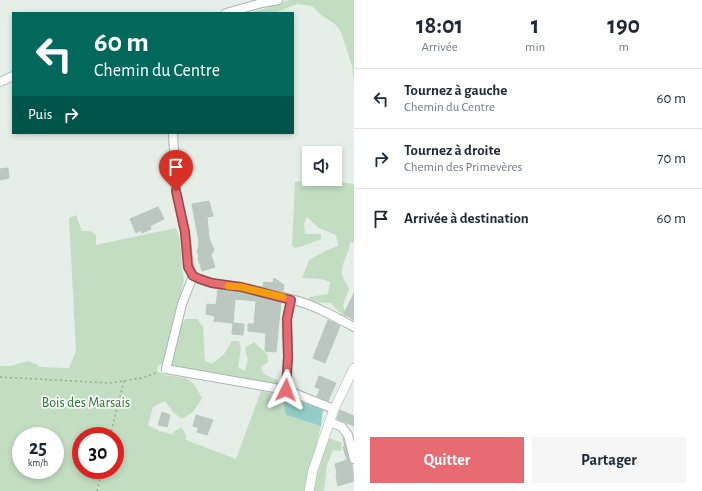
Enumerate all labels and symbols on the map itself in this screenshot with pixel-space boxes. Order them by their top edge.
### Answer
pin [159,150,193,191]
position arrow [265,369,307,411]
park label: Bois des Marsais [42,396,130,410]
speed limit sign: 30 [72,427,124,479]

